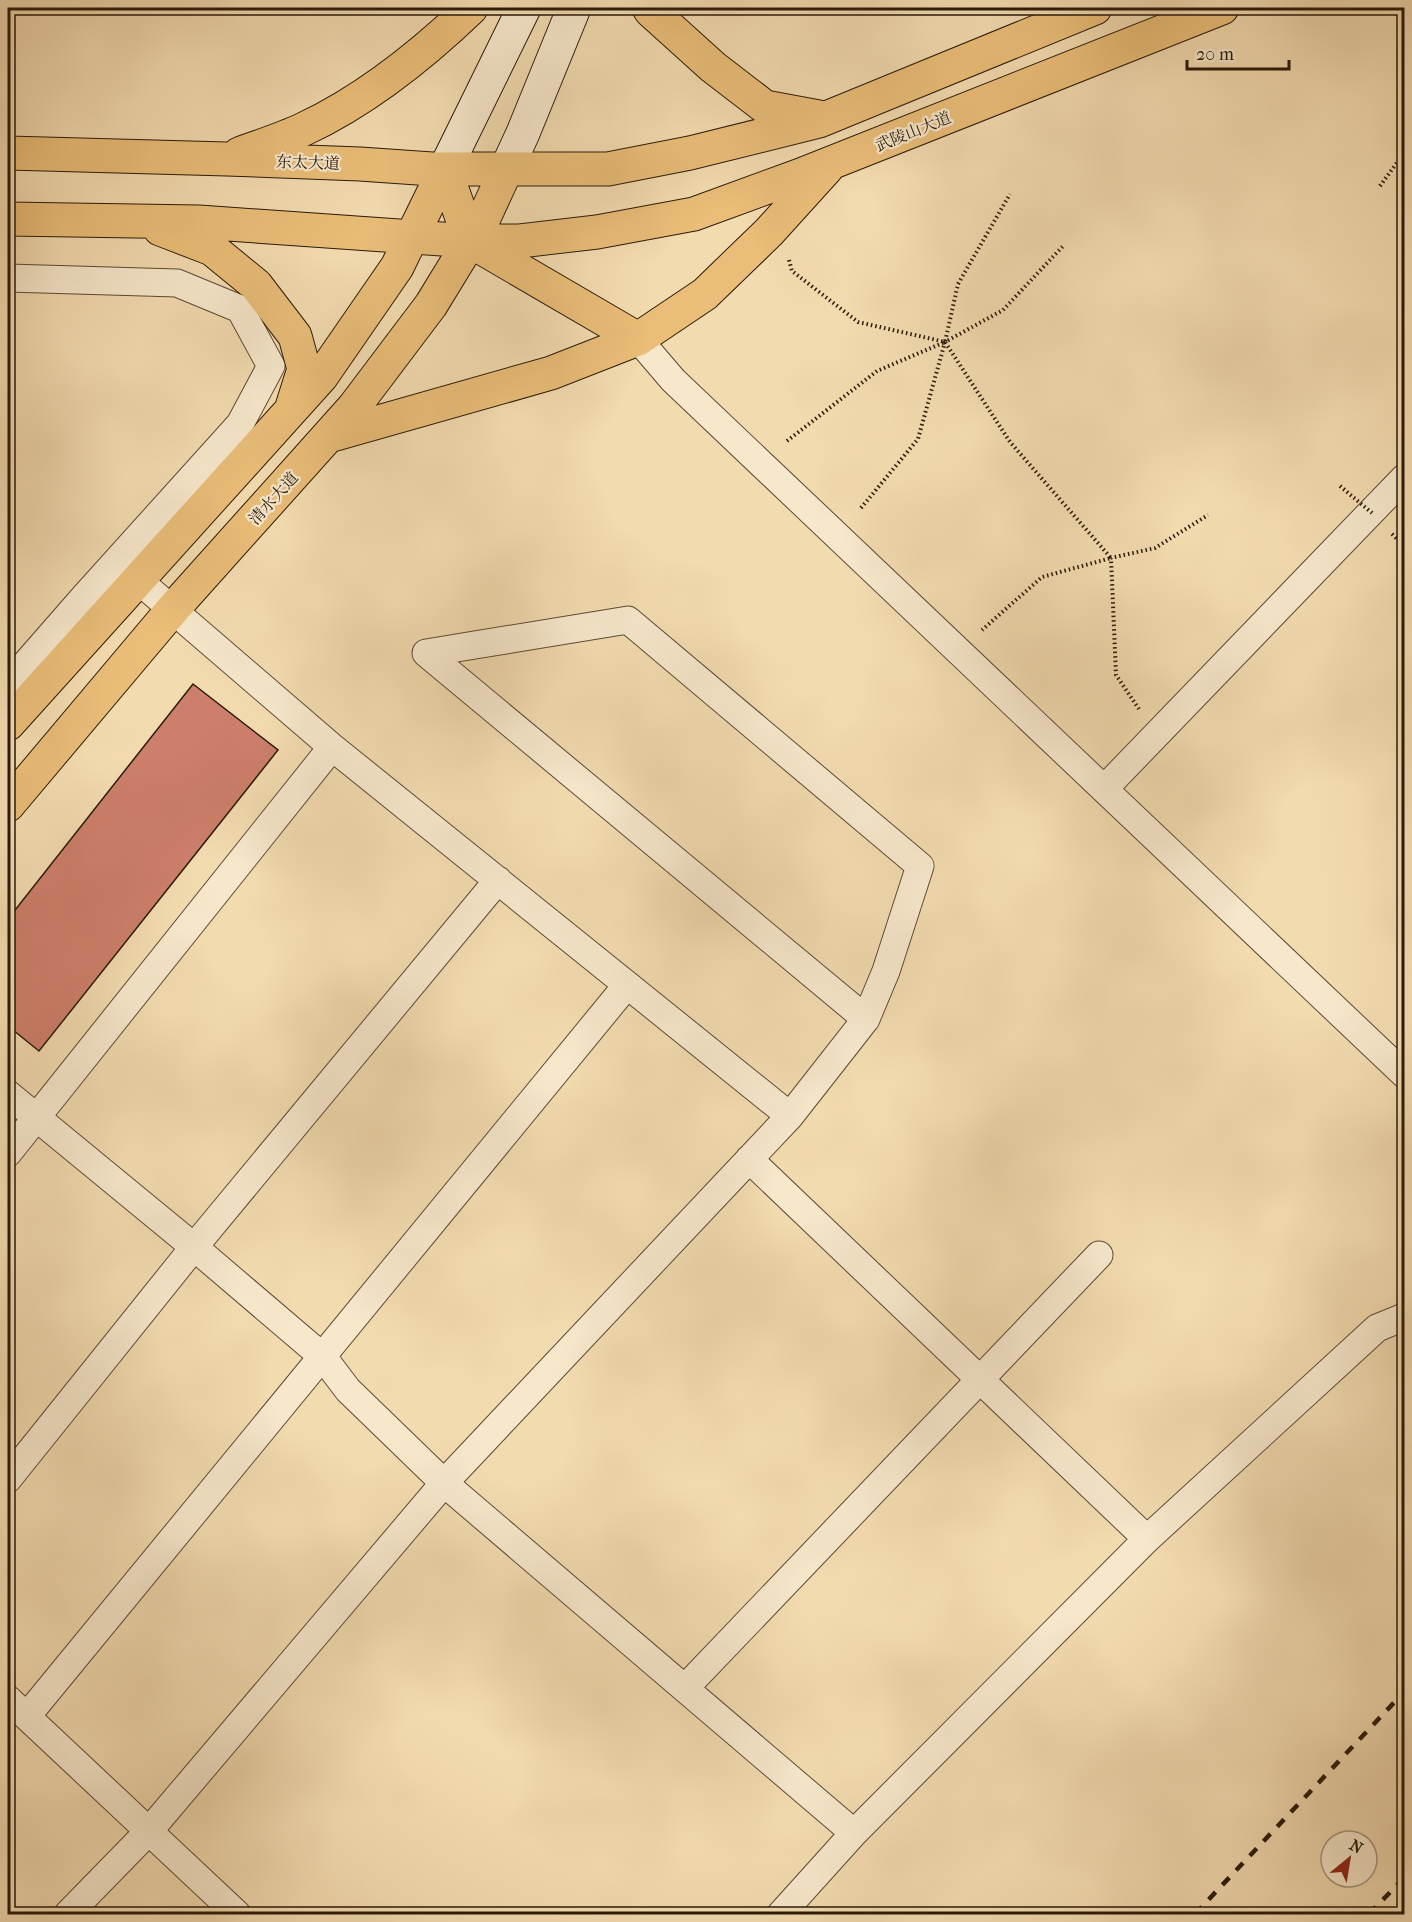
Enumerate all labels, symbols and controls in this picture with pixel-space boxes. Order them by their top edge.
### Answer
scale bar [1187,33,1289,71]
text: 20 m [1196,44,1234,65]
street label: 武陵山大道 [873,108,954,155]
street label: 东太大道 [276,152,340,173]
street label: 清水大道 [245,468,302,528]
north arrow [1319,1829,1379,1889]
text: N [1346,1835,1367,1858]

